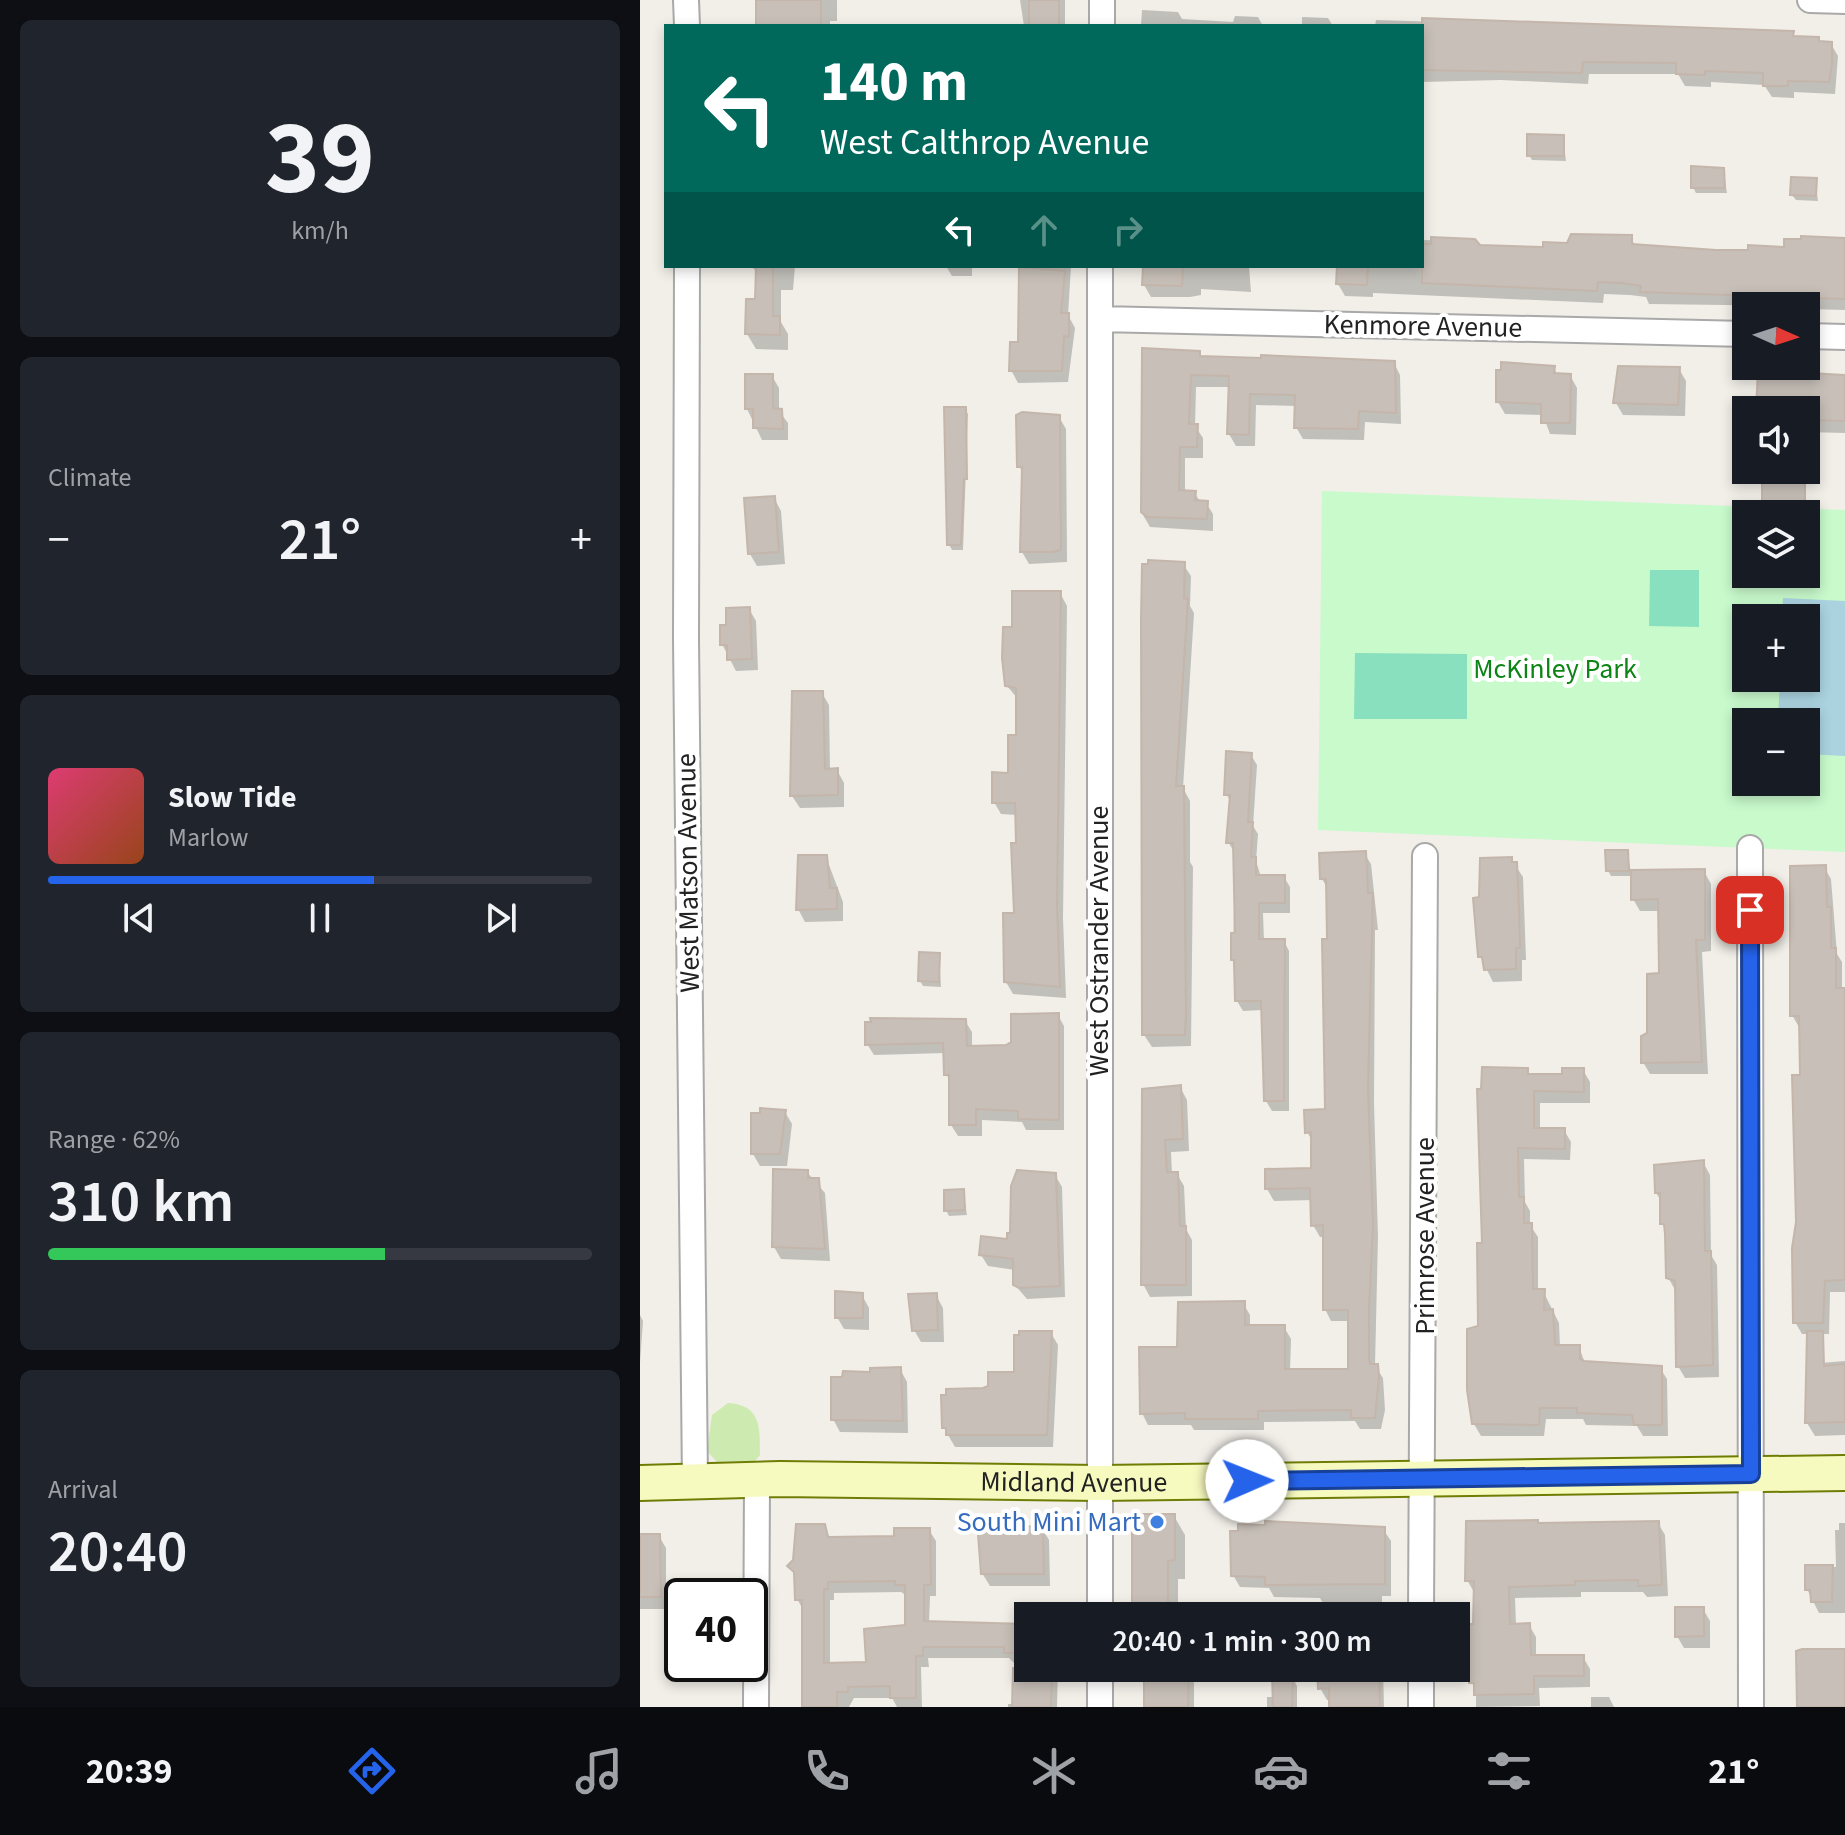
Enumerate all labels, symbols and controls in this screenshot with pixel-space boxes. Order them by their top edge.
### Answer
text: 140 m [820,43,968,122]
icon: left [688,56,792,160]
text: 39 [265,86,375,234]
text: West Calthrop Avenue [820,117,1149,168]
icon: left [938,208,982,252]
icon: ahead [1022,208,1066,252]
icon: right [1106,208,1150,252]
text: km/h [291,212,349,249]
north arrow [1732,292,1820,380]
map controls [1732,292,1820,796]
street label: Kenmore Avenue [1323,304,1523,348]
button: sound [1732,396,1820,484]
text: Climate [48,459,132,496]
text: 21° [279,498,361,583]
button: layers [1732,500,1820,588]
text: − [48,509,70,572]
text: + [570,509,592,572]
button: + [1732,604,1820,692]
park label: McKinley Park [1473,649,1637,689]
button: − [1732,708,1820,796]
street label: West Matson Avenue [666,753,710,993]
text: Slow Tide [168,776,297,819]
street label: West Ostrander Avenue [1079,806,1119,1076]
text: Marlow [168,819,248,856]
pin [1716,876,1784,944]
icon: arrive [1728,888,1772,932]
icon: previous [117,896,161,940]
icon: pause [298,896,342,940]
icon: next [479,896,523,940]
text: Range · 62% [48,1121,180,1158]
street label: Primrose Avenue [1405,1137,1445,1335]
text: 310 km [48,1160,234,1245]
position arrow [1205,1439,1289,1523]
street label: Midland Avenue [980,1462,1168,1503]
text: Arrival [48,1471,118,1508]
place label: South Mini Mart [957,1502,1142,1542]
text: 20:40 [48,1510,188,1595]
marker: South Mini Mart [1148,1513,1166,1531]
speed limit sign: 40 [664,1578,768,1682]
text: 20:40 · 1 min · 300 m [1112,1620,1372,1663]
icon: directions [344,1743,400,1799]
icon: music [571,1743,627,1799]
icon: phone [799,1743,855,1799]
icon: climate [1026,1743,1082,1799]
icon: car [1253,1743,1309,1799]
icon: filters [1481,1743,1537,1799]
text: 20:39 [86,1746,173,1797]
text: 21° [1708,1746,1759,1797]

